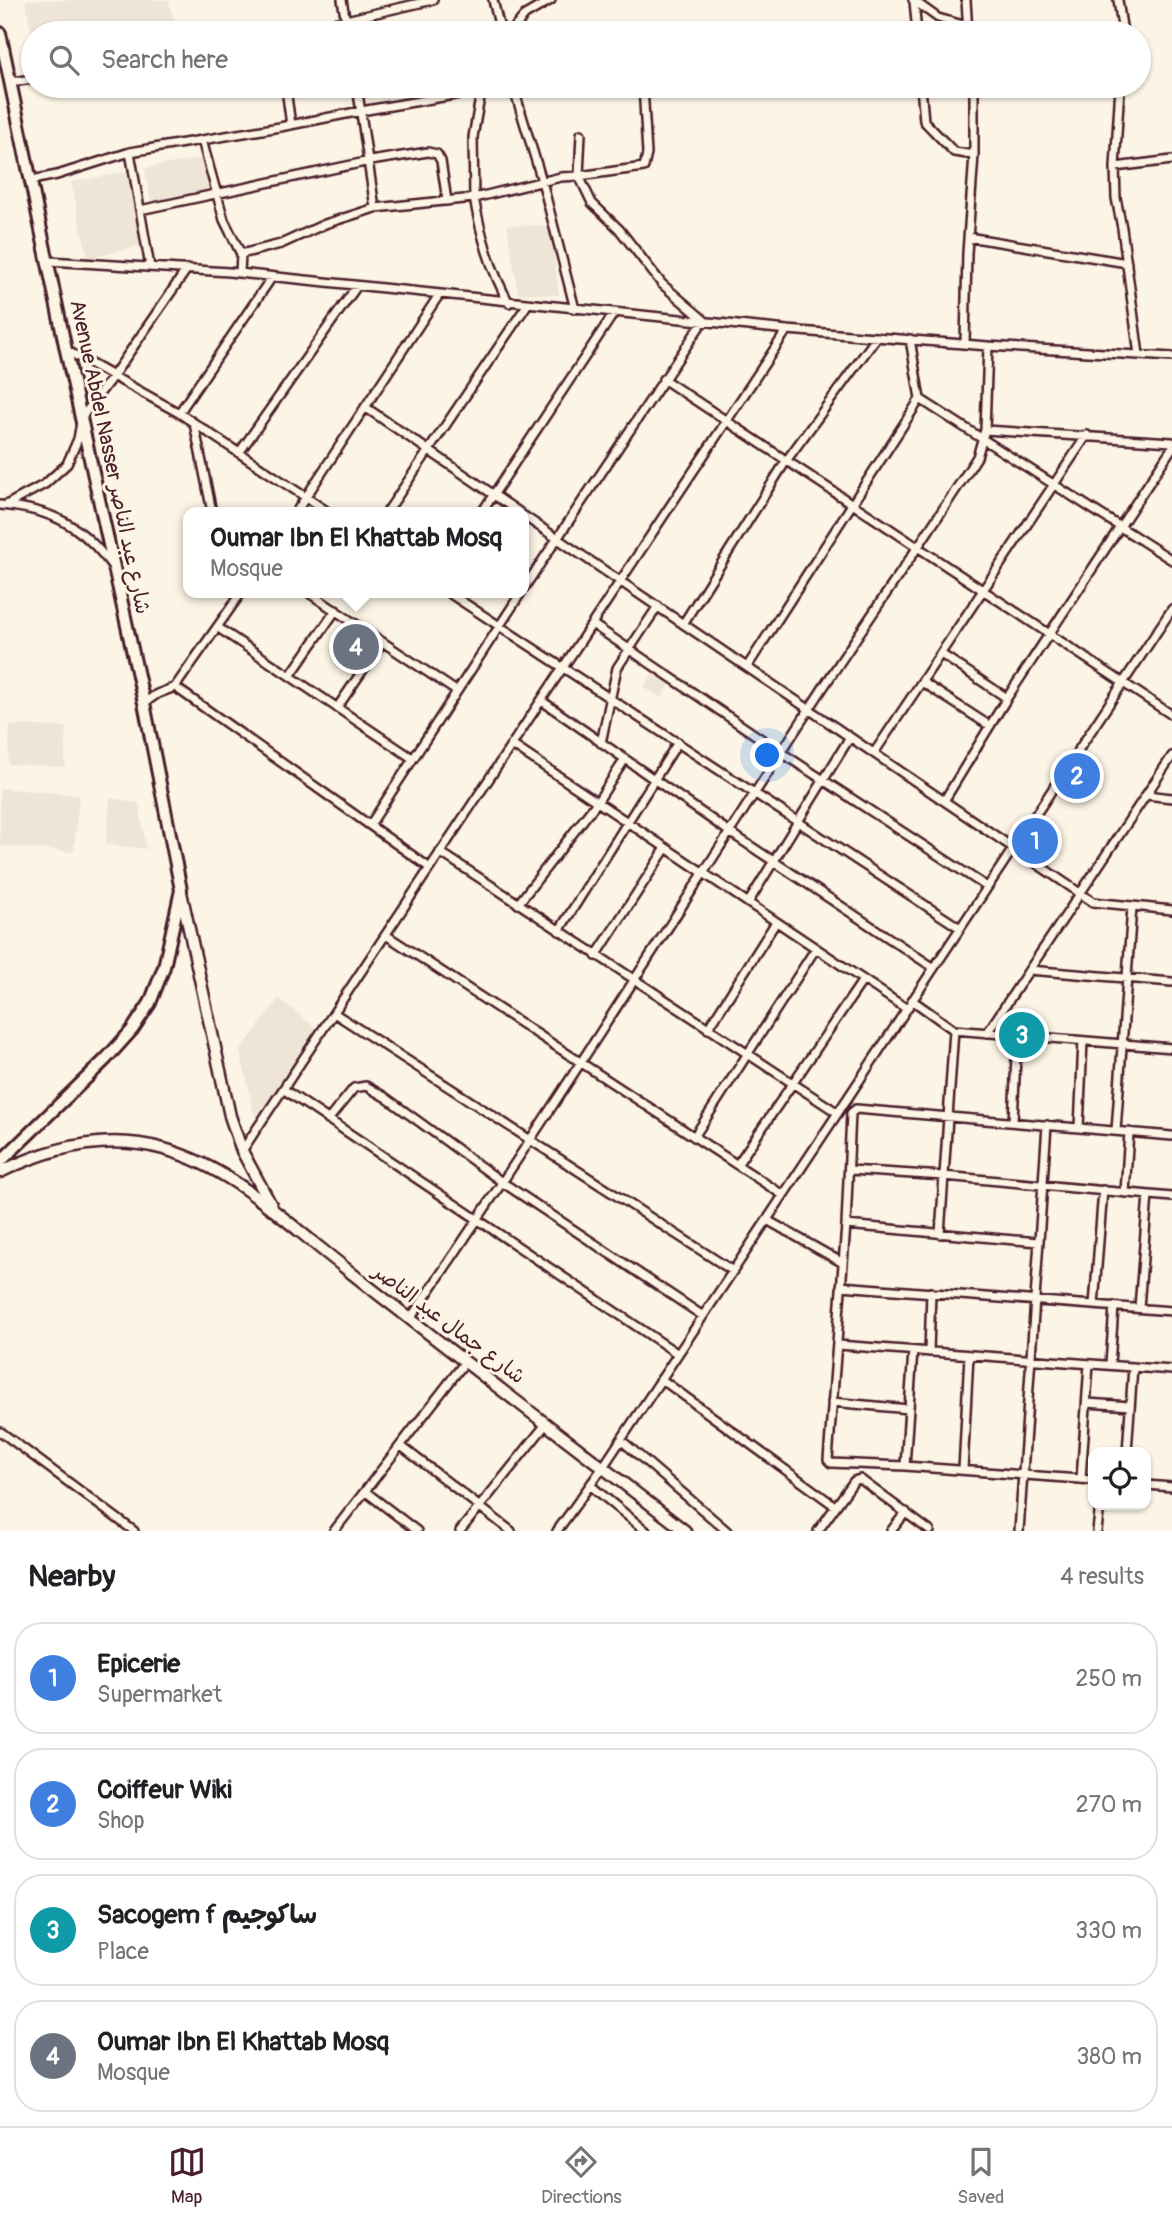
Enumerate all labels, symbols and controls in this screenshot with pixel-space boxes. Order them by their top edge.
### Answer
search box [21,21,1151,98]
icon: search [45,41,83,79]
text: Search here [101,44,228,76]
street label: Avenue Abdel Nasser شارع عبد الناصر [62,297,157,617]
popup [183,507,529,598]
text: Oumar Ibn El Khattab Mosq [210,522,502,554]
text: Mosque [210,554,283,583]
pin: 4 [333,621,379,673]
your location [750,738,784,772]
pin: 2 [1054,750,1100,802]
pin: 1 [1012,815,1058,867]
pin: 3 [999,1009,1045,1061]
street label: شارع جمال عبد الناصر [365,1257,530,1391]
map controls [1088,1447,1151,1510]
button: locate [1088,1447,1151,1510]
text: Nearby [28,1558,115,1595]
text: 4 results [1060,1562,1144,1591]
text: Epicerie [97,1648,180,1680]
text: 1 [49,1664,58,1693]
text: 250 m [1076,1664,1142,1693]
text: Supermarket [97,1680,222,1709]
text: Coiffeur Wiki [97,1774,232,1806]
text: 2 [47,1790,59,1819]
text: 270 m [1076,1790,1142,1819]
text: Shop [97,1806,145,1835]
text: Sacogem f ساكوجيم [97,1899,317,1931]
text: 3 [47,1916,59,1945]
text: 330 m [1075,1916,1142,1945]
text: Place [97,1937,149,1966]
text: Oumar Ibn El Khattab Mosq [97,2026,389,2058]
text: 4 [46,2042,60,2071]
text: 380 m [1076,2042,1142,2071]
text: Mosque [97,2058,170,2087]
tab: Map [168,2143,206,2209]
tab: Directions [541,2143,622,2209]
tab: Saved [957,2143,1004,2209]

